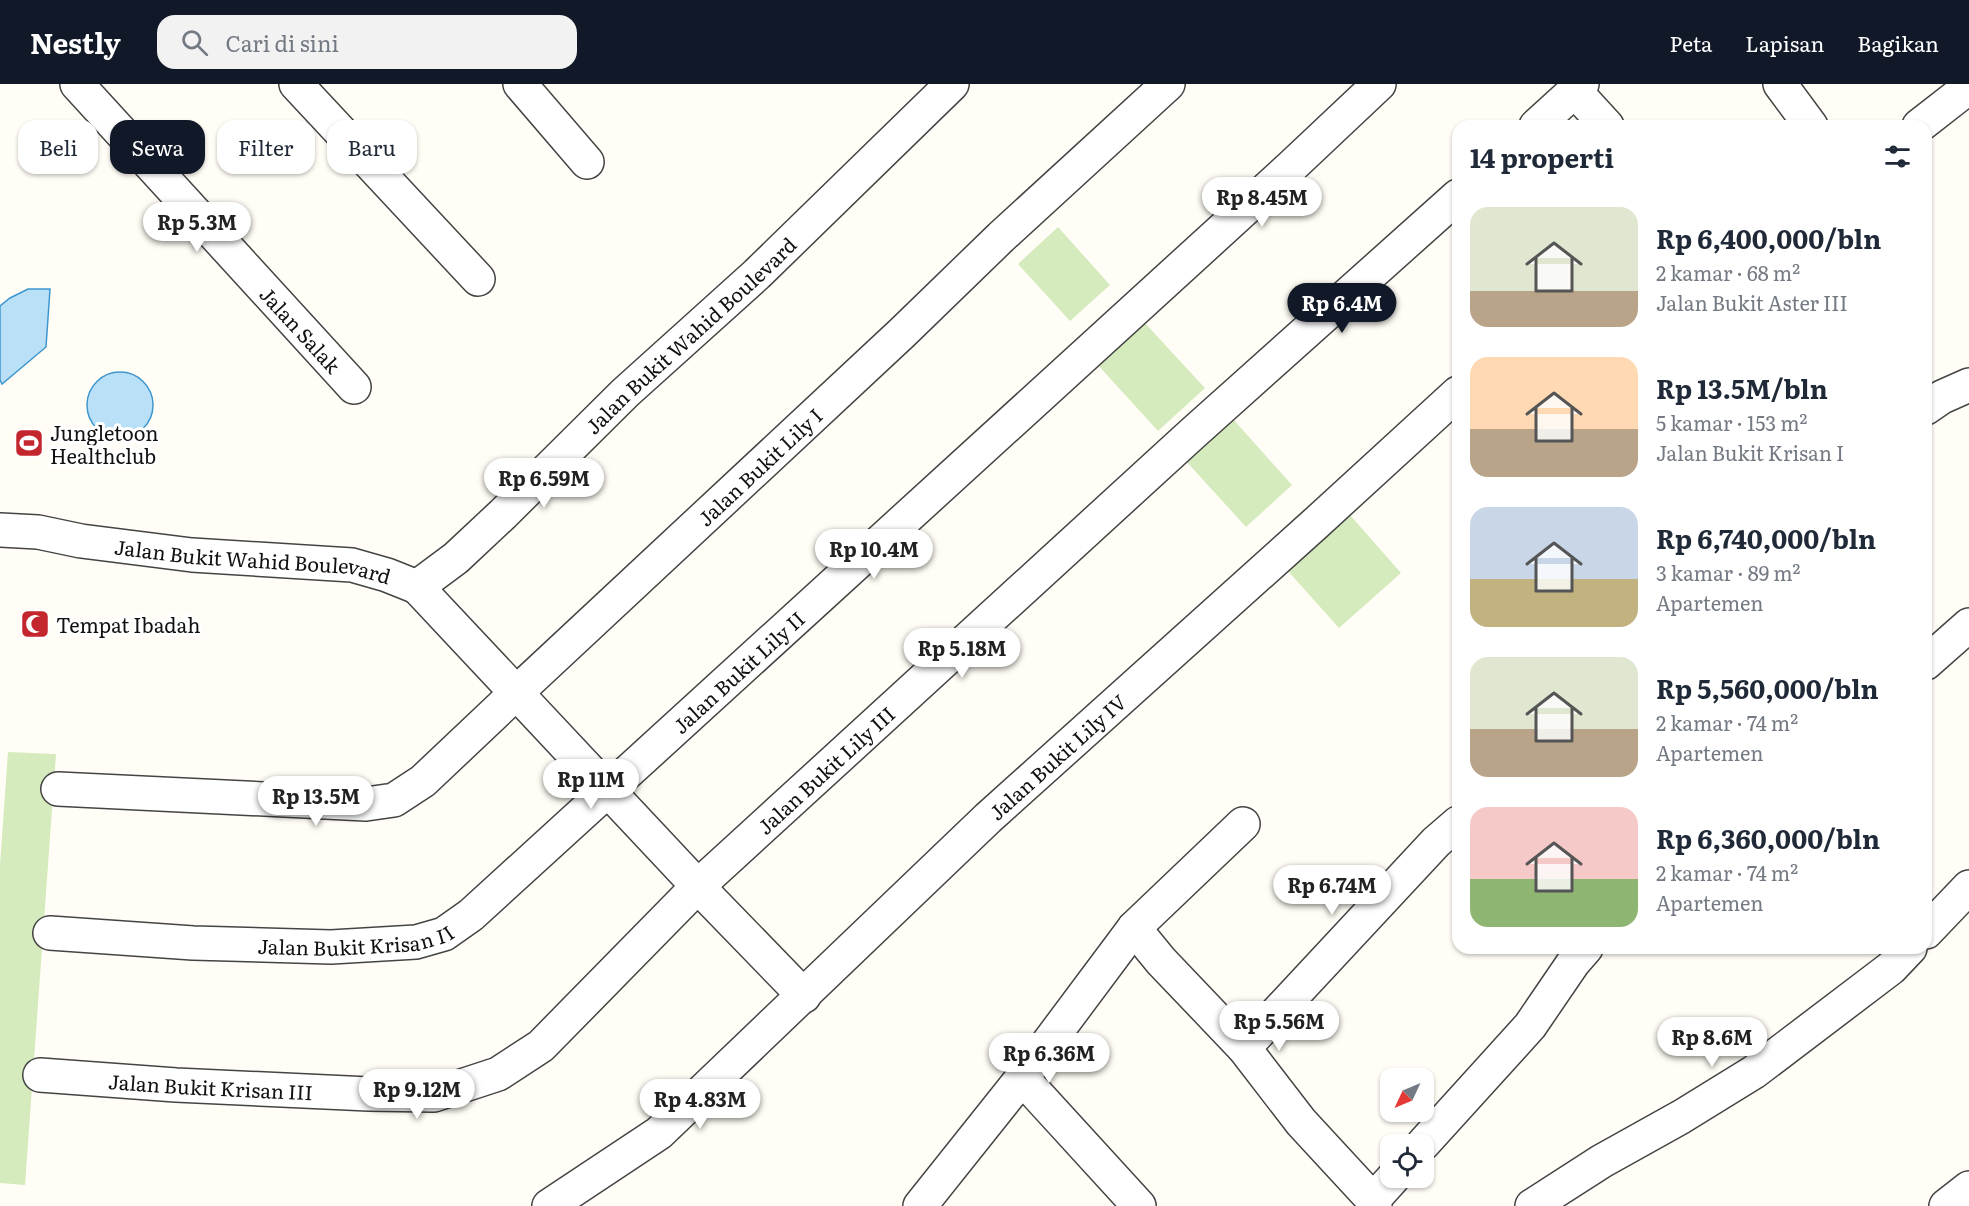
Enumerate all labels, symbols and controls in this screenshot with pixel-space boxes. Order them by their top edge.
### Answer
search box [157,15,577,69]
text: Nestly [30,21,121,63]
icon: search [178,26,211,59]
text: Cari di sini [226,26,339,59]
text: Peta [1670,27,1712,58]
text: Lapisan [1745,27,1824,58]
text: Bagikan [1857,27,1939,58]
chip: Beli [18,120,98,174]
chip: Sewa [110,120,205,174]
chip: Filter [217,120,315,174]
chip: Baru [327,120,417,174]
text: 14 properti [1470,137,1614,176]
icon: filters [1881,140,1914,173]
pin: Rp 8.45M [1200,177,1324,228]
text: Rp 8.45M [1216,181,1308,211]
pin: Rp 5.3M [142,202,252,253]
text: Rp 5.3M [157,206,237,236]
text: Rp 6,400,000/bln [1656,218,1881,257]
street label: Jalan Bukit Wahid Boulevard [578,229,802,440]
icon: home [1518,231,1590,303]
text: 2 kamar · 68 m² [1656,257,1800,287]
street label: Jalan Salak [254,279,349,380]
pin: Rp 6.4M [1287,283,1397,334]
text: Rp 6.4M [1301,287,1383,317]
text: Jalan Bukit Aster III [1656,287,1848,317]
text: Rp 13.5M/bln [1656,368,1828,407]
icon: home [1518,381,1590,453]
street label: Jalan Bukit Lily I [690,400,828,532]
text: 5 kamar · 153 m² [1656,407,1808,437]
place label: Jungletoon Healthclub [50,417,158,470]
sports icon: Jungletoon Healthclub [13,427,45,459]
text: Jalan Bukit Krisan I [1656,437,1844,467]
pin: Rp 6.59M [482,458,606,509]
text: Rp 6.59M [498,462,590,492]
text: Rp 6,740,000/bln [1656,518,1876,557]
pin: Rp 10.4M [812,529,936,580]
street label: Jalan Bukit Wahid Boulevard [113,530,395,590]
icon: home [1518,531,1590,603]
text: Rp 10.4M [829,533,919,563]
text: 3 kamar · 89 m² [1656,557,1801,587]
text: Apartemen [1656,587,1764,617]
street label: Jalan Bukit Lily II [665,603,811,740]
mosque icon: Tempat Ibadah [19,608,51,640]
place label: Tempat Ibadah [56,609,201,639]
pin: Rp 5.18M [900,628,1024,679]
text: Rp 5.18M [917,632,1007,662]
text: Rp 5,560,000/bln [1656,668,1879,707]
icon: home [1518,681,1590,753]
street label: Jalan Bukit Lily IV [981,686,1132,826]
street label: Jalan Bukit Lily III [750,699,901,840]
text: 2 kamar · 74 m² [1656,707,1798,737]
text: Apartemen [1656,737,1764,767]
pin: Rp 11M [542,759,640,810]
text: Rp 11M [557,763,625,793]
pin: Rp 13.5M [254,776,378,827]
text: Rp 13.5M [272,780,360,810]
text: Rp 6,360,000/bln [1656,818,1880,857]
icon: home [1518,831,1590,903]
text: 2 kamar · 74 m² [1656,857,1798,887]
pin: Rp 6.74M [1270,865,1394,916]
text: Rp 6.74M [1287,869,1377,899]
text: Apartemen [1656,887,1764,917]
street label: Jalan Bukit Krisan II [257,917,460,962]
pin: Rp 5.56M [1217,1001,1341,1052]
text: Rp 5.56M [1233,1005,1325,1035]
pin: Rp 8.6M [1657,1017,1767,1068]
text: Rp 8.6M [1671,1021,1753,1051]
pin: Rp 6.36M [987,1033,1111,1084]
text: Rp 6.36M [1003,1037,1095,1067]
street label: Jalan Bukit Krisan III [107,1065,313,1106]
north arrow [1380,1068,1434,1122]
map controls [1380,1068,1434,1188]
pin: Rp 9.12M [355,1069,479,1120]
text: Rp 9.12M [373,1073,461,1103]
pin: Rp 4.83M [638,1079,762,1130]
text: Rp 4.83M [654,1083,746,1113]
button: locate [1380,1134,1434,1188]

